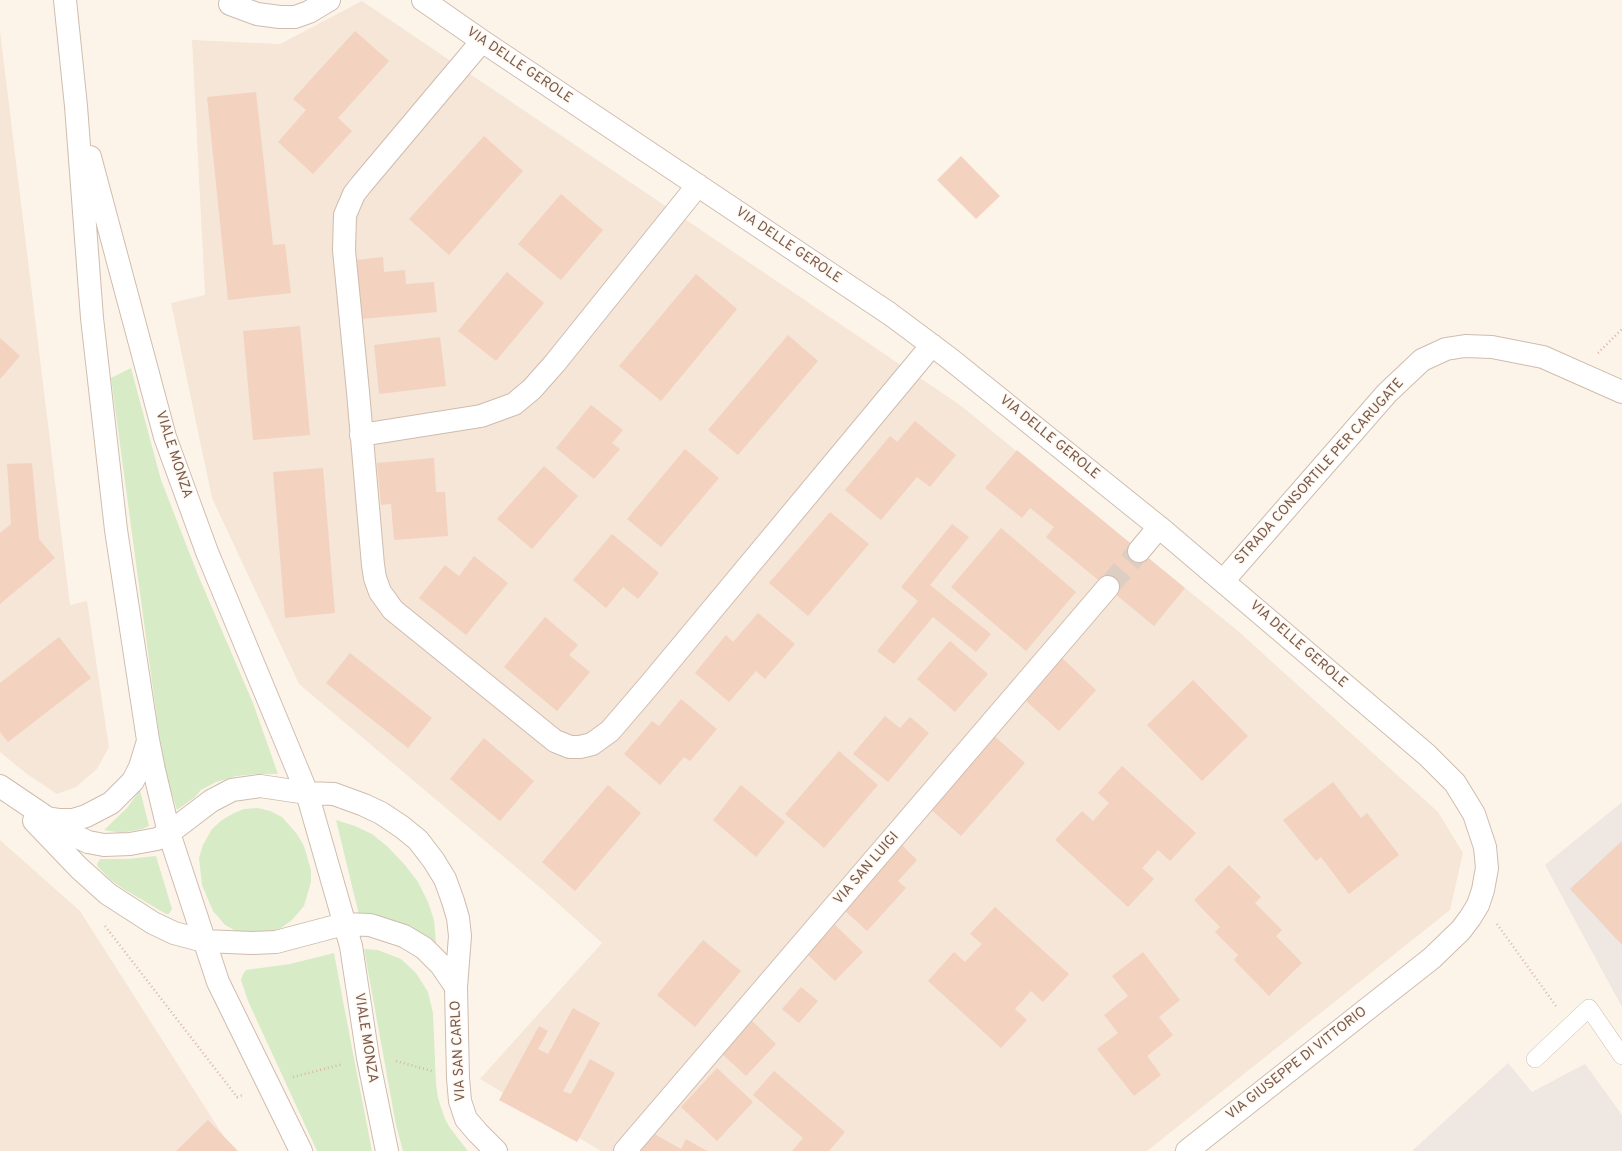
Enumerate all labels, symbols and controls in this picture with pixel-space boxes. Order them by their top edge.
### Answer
street label: VIA DELLE GEROLE [463,24,575,108]
street label: VIA DELLE GEROLE [732,204,844,288]
street label: STRADA CONSORTILE PER CARUGATE [1232,376,1408,568]
street label: VIA DELLE GEROLE [995,392,1103,484]
street label: VIALE MONZA [151,409,195,501]
street label: VIA DELLE GEROLE [1246,598,1350,692]
street label: VIA SAN LUIGI [831,829,903,909]
street label: VIALE MONZA [350,992,380,1084]
street label: VIA SAN CARLO [448,1000,470,1102]
street label: VIA GIUSEPPE DI VITTORIO [1223,1004,1371,1124]

